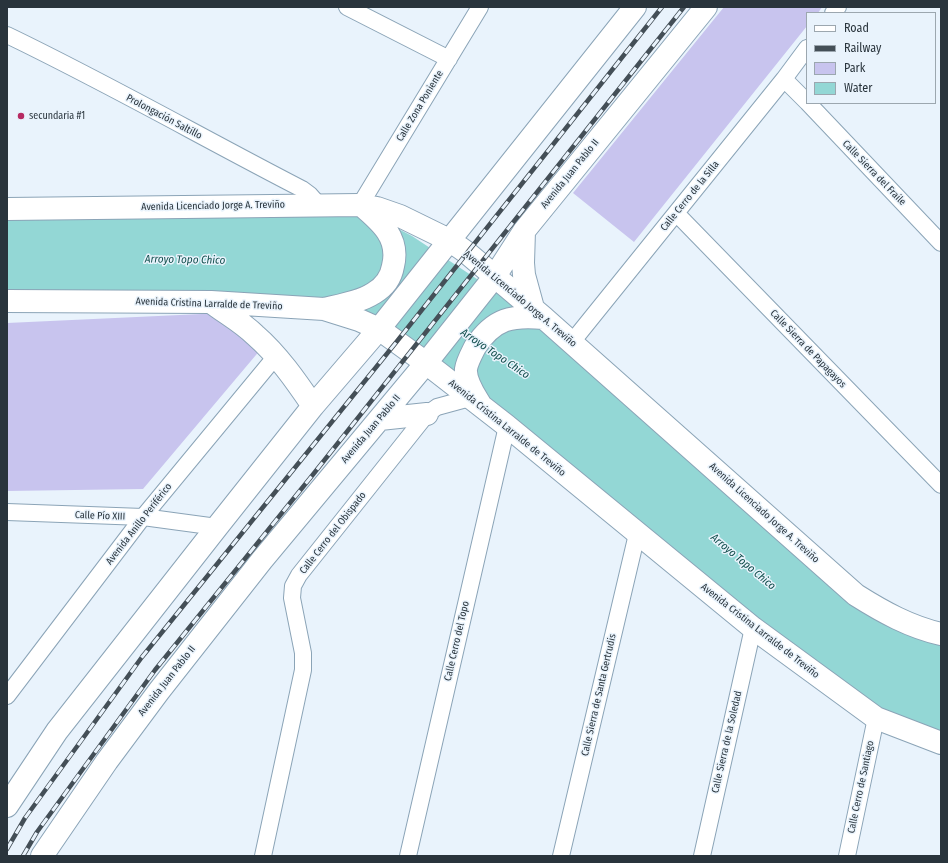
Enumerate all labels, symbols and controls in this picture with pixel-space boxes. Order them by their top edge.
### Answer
legend [806,12,936,104]
text: Road [844,21,869,35]
text: Railway [844,41,881,55]
text: Park [844,61,865,75]
street label: Calle Zona Poniente [394,68,446,144]
text: Water [844,81,872,95]
street label: Prolongación Saltillo [124,92,204,142]
place label: secundaria #1 [29,110,85,122]
marker: secundaria #1 [16,111,26,121]
street label: Avenida Juan Pablo II [538,137,602,211]
street label: Calle Sierra del Fraile [840,138,908,208]
street label: Calle Cerro de la Silla [658,159,722,233]
street label: Avenida Licenciado Jorge A. Treviño [141,199,285,213]
street label: Avenida Licenciado Jorge A. Treviño [461,248,579,350]
water label: Arroyo Topo Chico [145,253,225,267]
street label: Avenida Cristina Larralde de Treviño [135,295,283,313]
street label: Calle Sierra de Papagayos [768,307,848,391]
water label: Arroyo Topo Chico [458,326,532,382]
street label: Avenida Cristina Larralde de Treviño [446,377,568,479]
street label: Avenida Juan Pablo II [339,392,403,466]
street label: Avenida Licenciado Jorge A. Treviño [707,460,821,566]
street label: Avenida Anillo Periférico [103,481,175,567]
street label: Calle Cerro del Obispado [297,490,369,576]
street label: Calle Pío XIII [75,509,125,523]
water label: Arroyo Topo Chico [708,531,778,593]
street label: Avenida Cristina Larralde de Treviño [698,581,822,681]
street label: Calle Cerro del Topo [442,600,472,682]
street label: Calle Sierra de Santa Gertrudis [579,633,619,757]
street label: Avenida Juan Pablo II [136,643,198,719]
street label: Calle Sierra de la Soledad [709,690,745,794]
street label: Calle Cerro de Santiago [845,739,877,835]

